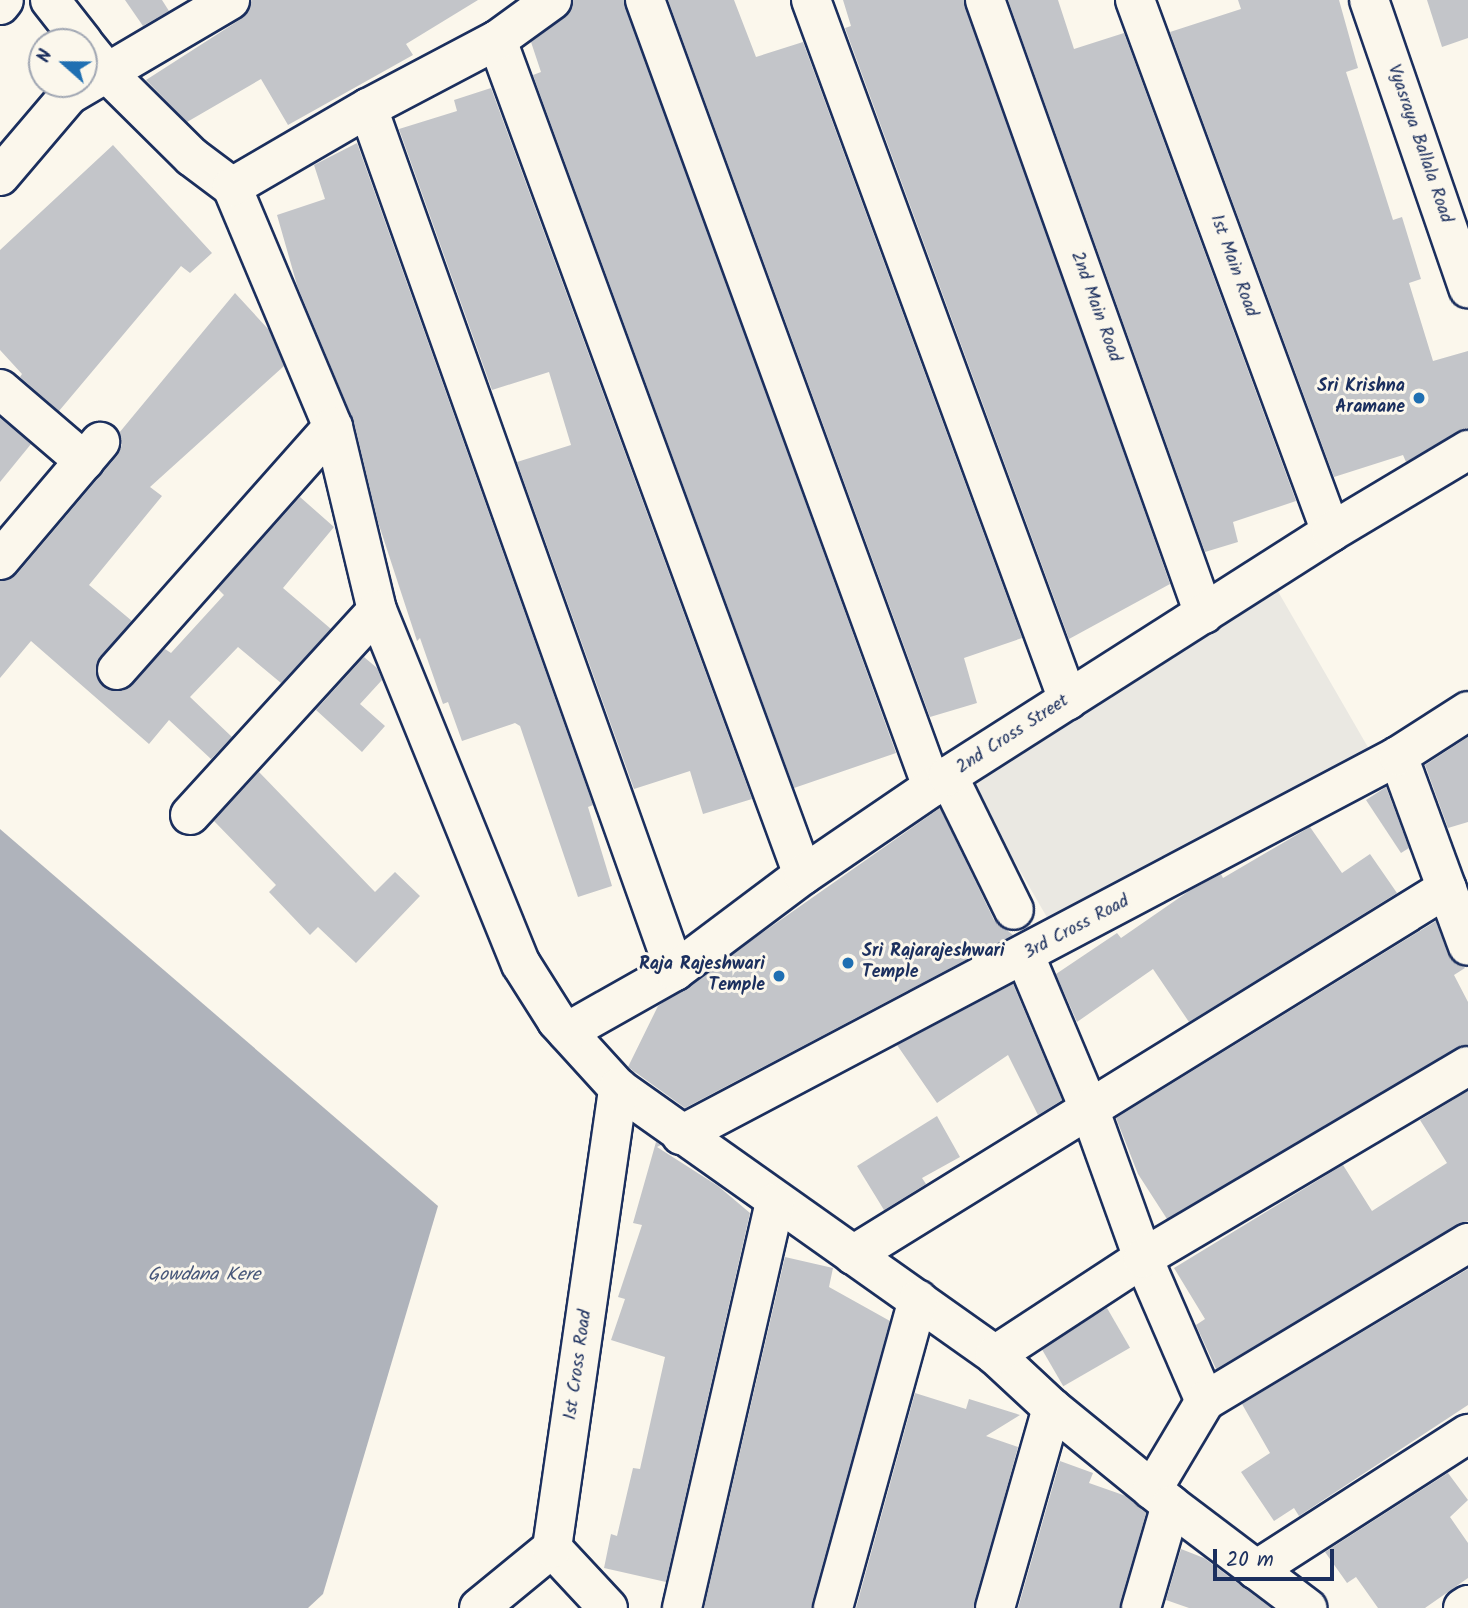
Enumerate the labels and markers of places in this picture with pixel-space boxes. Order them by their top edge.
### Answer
place label: Sri Krishna Aramane [1317,377,1405,420]
marker: Sri Krishna Aramane [1411,390,1427,406]
place label: Sri Rajarajeshwari Temple [862,942,1005,984]
place label: Raja Rajeshwari Temple [639,955,765,998]
marker: Sri Rajarajeshwari Temple [840,955,856,971]
marker: Raja Rajeshwari Temple [771,968,787,984]

